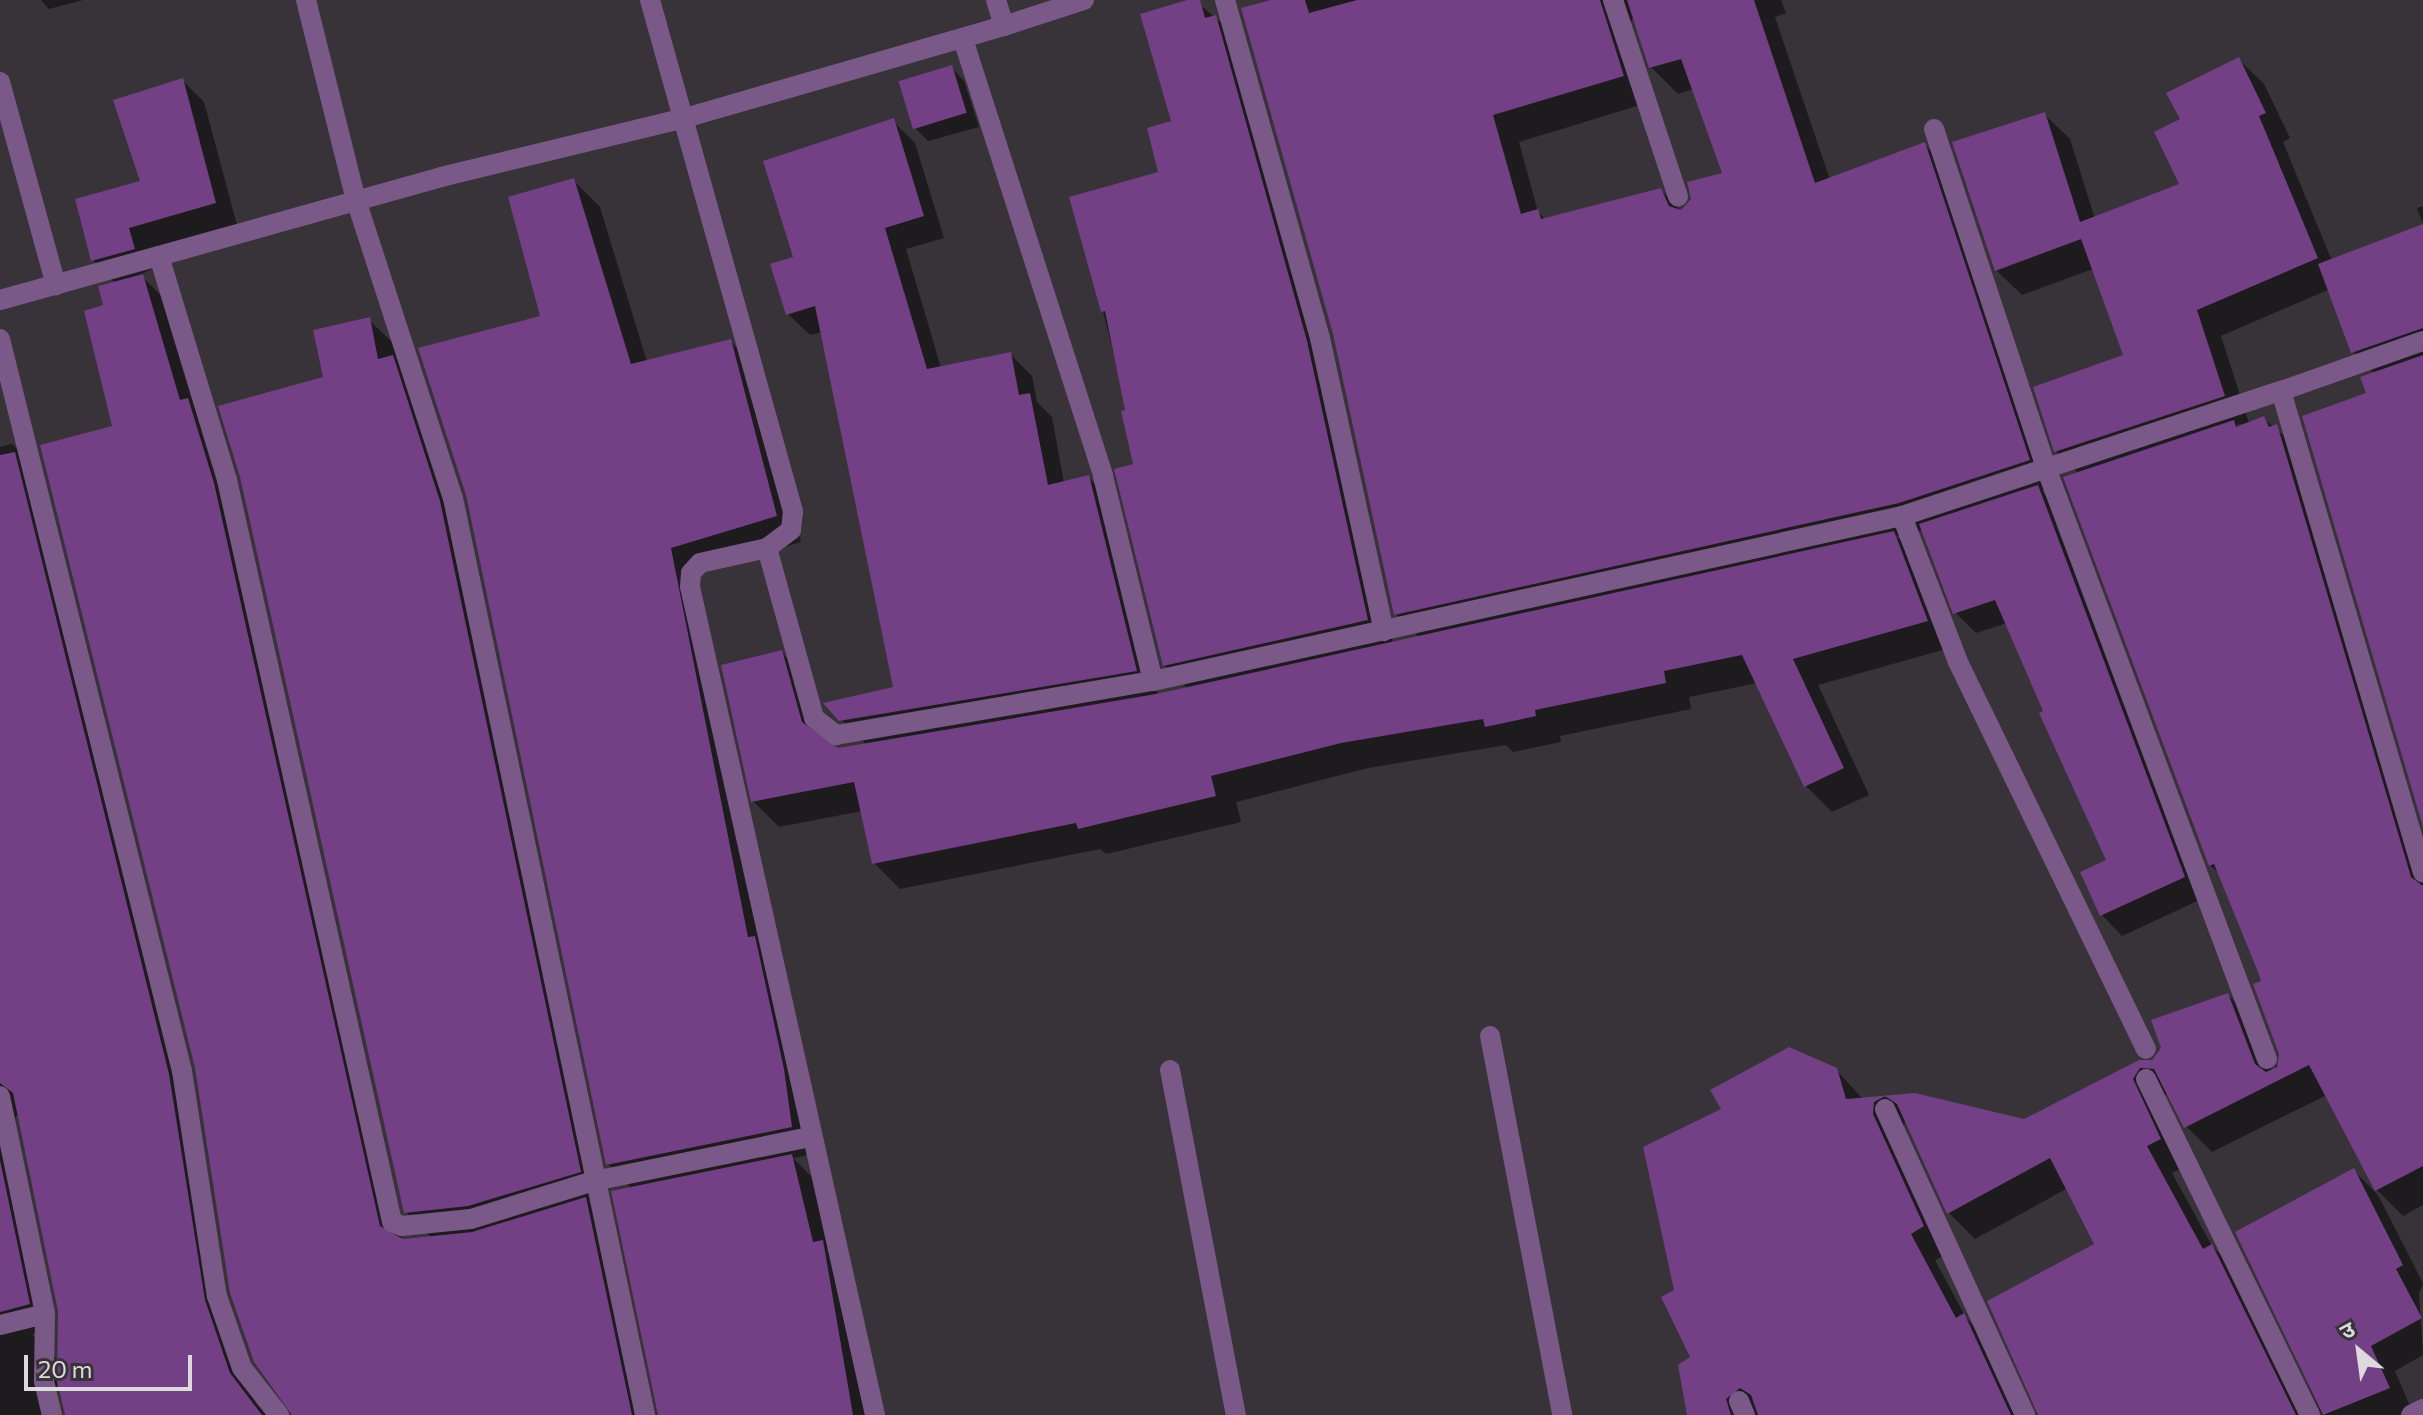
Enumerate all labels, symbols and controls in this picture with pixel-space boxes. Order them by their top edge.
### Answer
north arrow [2319,1311,2399,1391]
text: उ [2335,1315,2359,1345]
scale bar [28,1339,196,1389]
text: 20 m [38,1354,92,1383]

